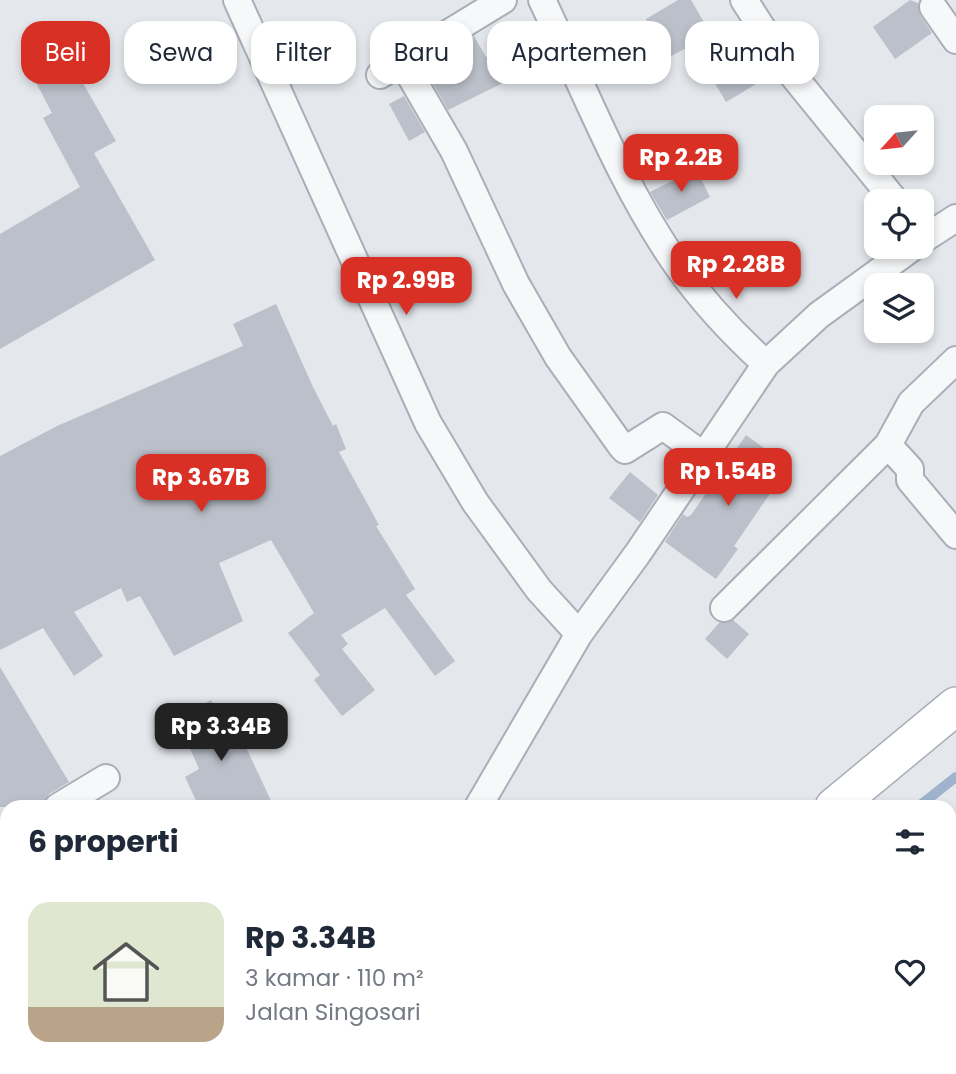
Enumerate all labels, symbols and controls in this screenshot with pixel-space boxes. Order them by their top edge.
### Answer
chip: Beli [21,21,110,84]
chip: Sewa [124,21,237,84]
chip: Filter [251,21,356,84]
chip: Baru [370,21,473,84]
chip: Apartemen [487,21,671,84]
chip: Rumah [685,21,819,84]
north arrow [864,105,934,175]
map controls [864,105,934,343]
pin: Rp 2.2B [616,134,746,194]
text: Rp 2.2B [639,141,723,173]
button: locate [864,189,934,259]
pin: Rp 2.28B [664,242,808,301]
text: Rp 2.28B [687,248,785,280]
pin: Rp 2.99B [334,258,478,317]
text: Rp 2.99B [357,264,455,296]
button: layers [864,273,934,343]
pin: Rp 1.54B [656,448,800,508]
pin: Rp 3.67B [129,454,273,514]
text: Rp 1.54B [680,455,776,487]
text: Rp 3.67B [152,461,250,493]
pin: Rp 3.34B [149,704,293,763]
text: Rp 3.34B [171,710,271,742]
text: 6 properti [28,820,179,863]
icon: filters [891,823,929,861]
text: Rp 3.34B [245,916,376,959]
icon: home [84,930,168,1014]
icon: heart [891,953,929,991]
text: 3 kamar · 110 m² [245,962,424,994]
text: Jalan Singosari [245,996,421,1028]

